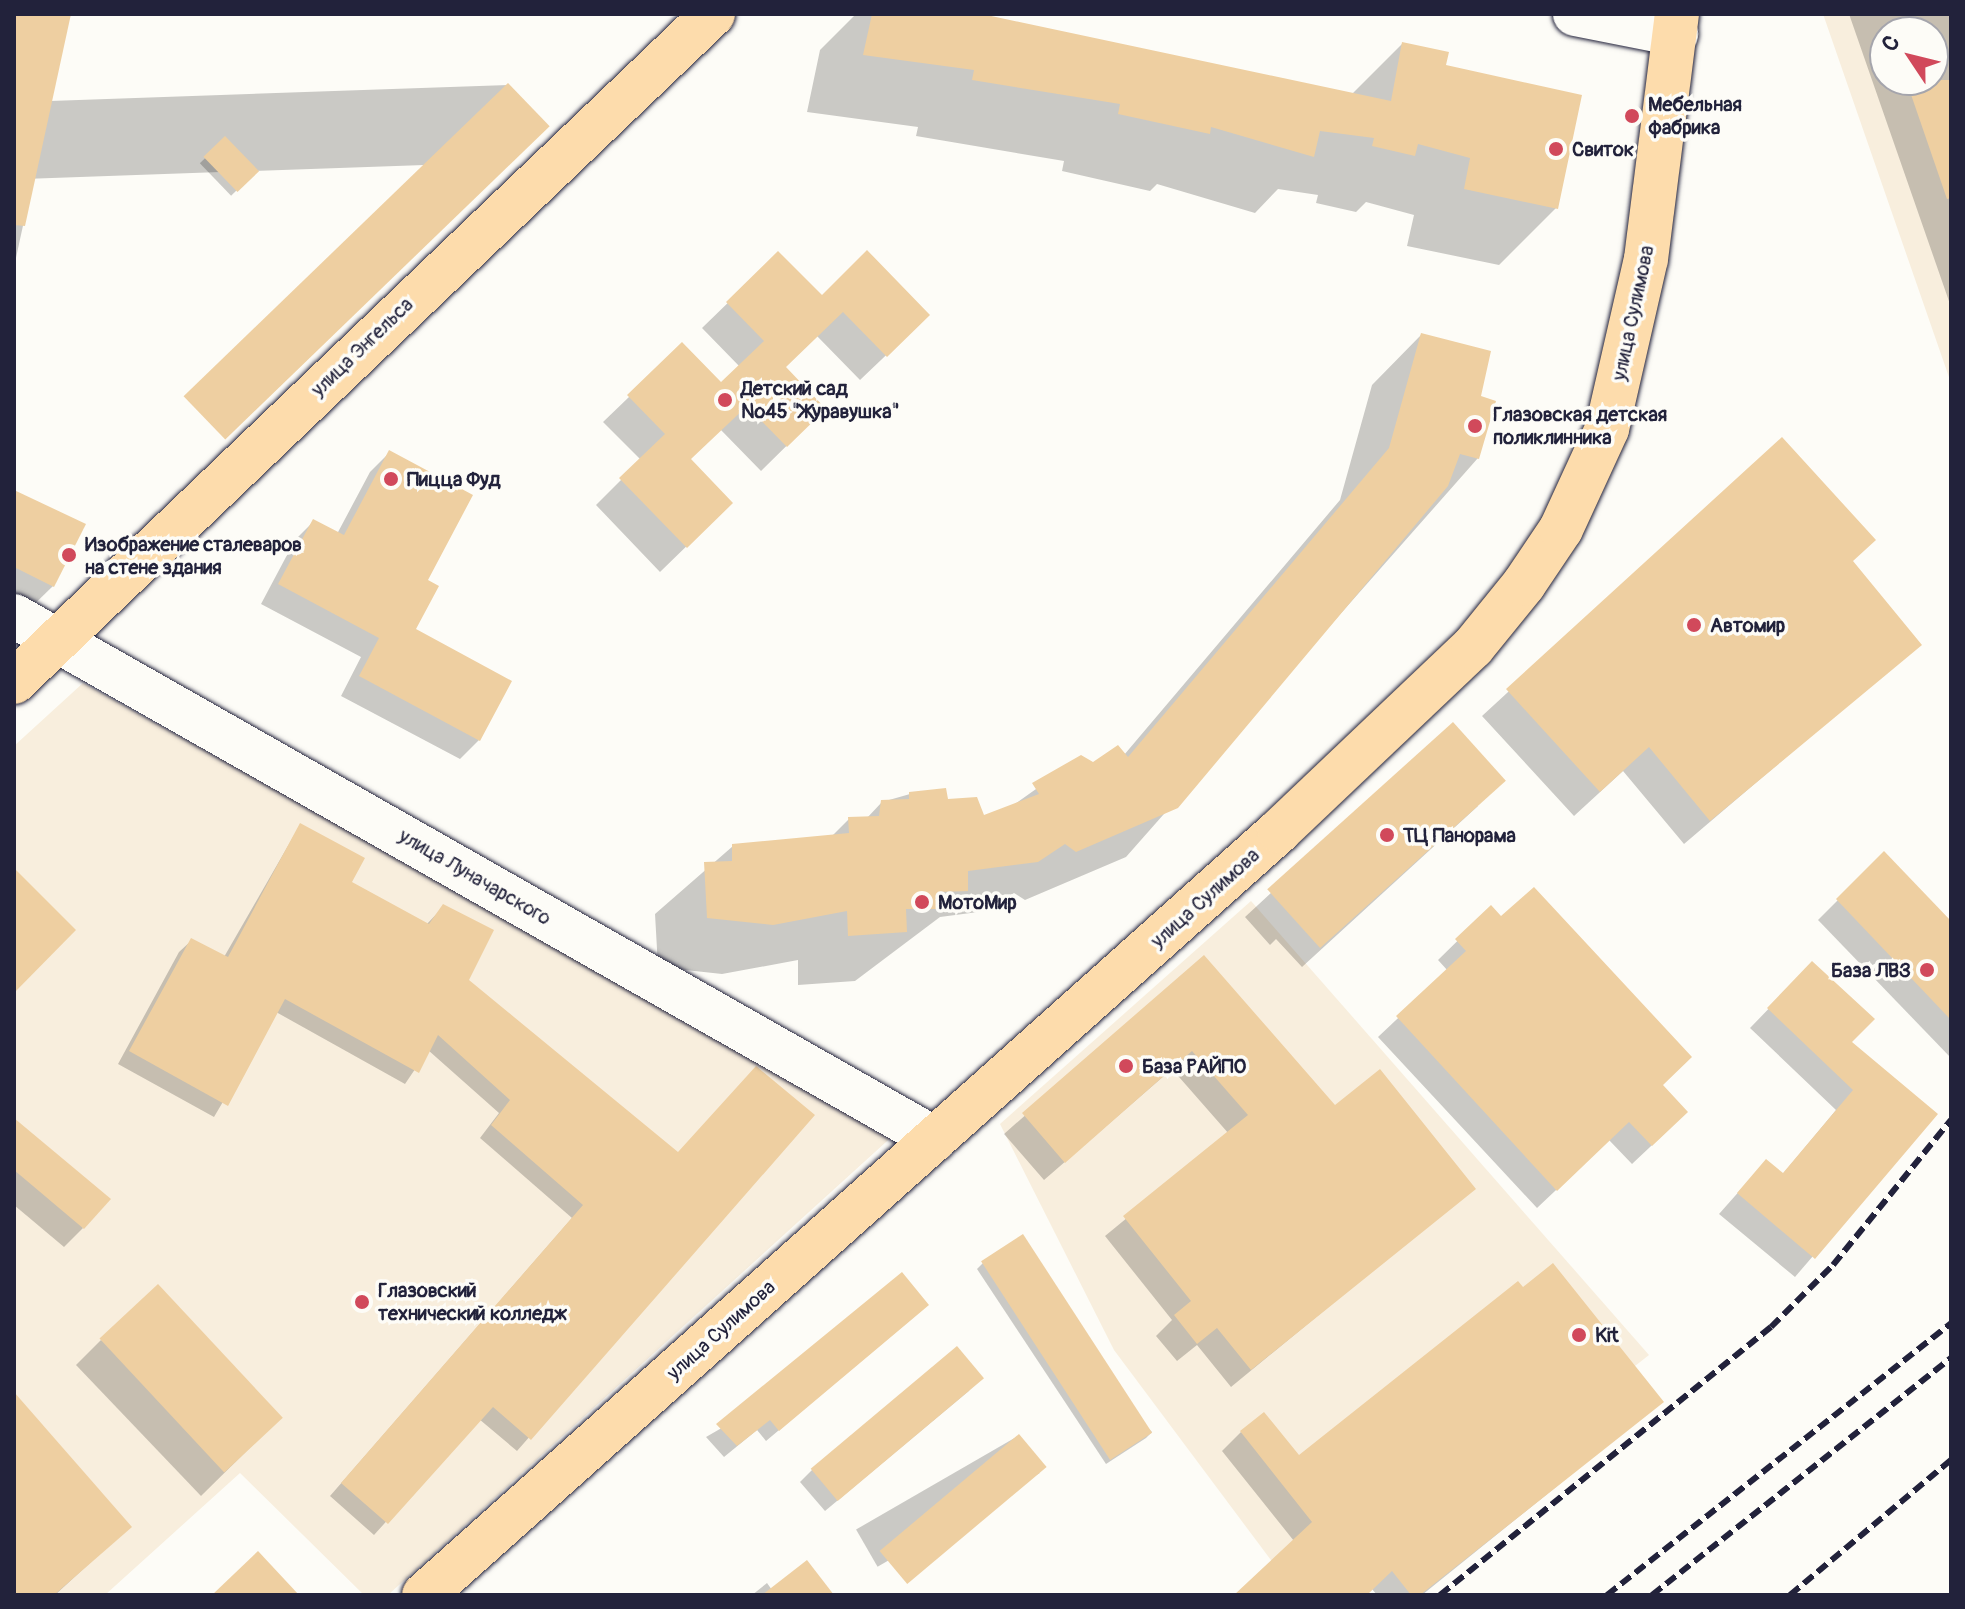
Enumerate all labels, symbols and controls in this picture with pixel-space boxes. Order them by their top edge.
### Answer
north arrow [1869,16,1949,96]
text: С [1876,30,1906,57]
place label: Мебельная фабрика [1648,92,1742,139]
marker: Мебельная фабрика [1623,107,1641,125]
place label: Свиток [1572,137,1634,161]
marker: Свиток [1547,140,1565,158]
street label: улица Сулимова [1607,243,1659,383]
street label: улица Энгельса [306,293,418,401]
place label: Детский сад №45 "Журавушка" [741,376,900,423]
marker: Детский сад №45 "Журавушка" [716,391,734,409]
place label: Глазовская детская поликлинника [1493,402,1667,449]
marker: Глазовская детская поликлинника [1464,415,1486,437]
place label: Пицца Фуд [407,467,501,491]
marker: Пицца Фуд [382,470,400,488]
place label: Изображение сталеваров на стене здания [85,532,302,579]
marker: Изображение сталеваров на стене здания [60,546,78,564]
place label: Автомир [1710,613,1785,637]
marker: Автомир [1685,616,1703,634]
place label: ТЦ Панорама [1403,823,1516,847]
street label: улица Луначарского [395,824,555,930]
marker: ТЦ Панорама [1378,826,1396,844]
street label: улица Сулимова [1146,843,1264,953]
place label: МотоМир [938,890,1017,914]
marker: МотоМир [913,893,931,911]
place label: База ЛВЗ [1831,958,1911,982]
marker: База ЛВЗ [1918,961,1936,979]
place label: База РАЙПО [1142,1054,1246,1078]
marker: База РАЙПО [1117,1057,1135,1075]
street label: улица Сулимова [662,1275,780,1385]
place label: Глазовский технический колледж [378,1278,567,1325]
marker: Глазовский технический колледж [353,1293,371,1311]
place label: Kit [1595,1323,1619,1347]
marker: Kit [1570,1326,1588,1344]

